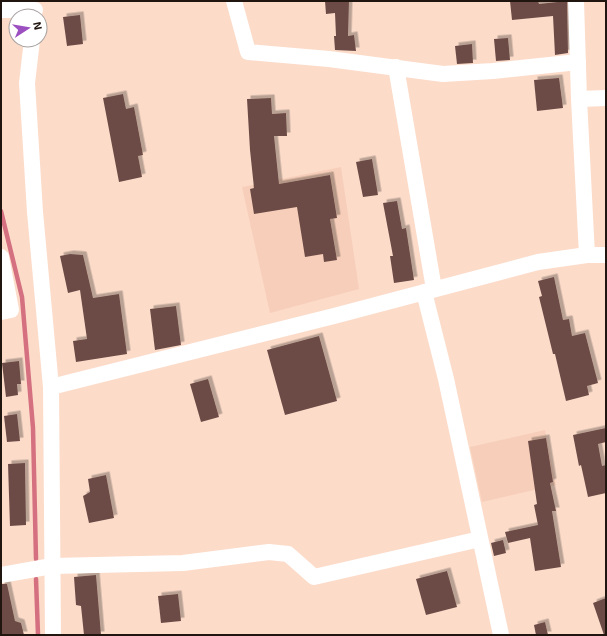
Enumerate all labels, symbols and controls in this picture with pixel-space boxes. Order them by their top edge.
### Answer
north arrow [8,8,48,48]
text: N [31,21,45,31]

